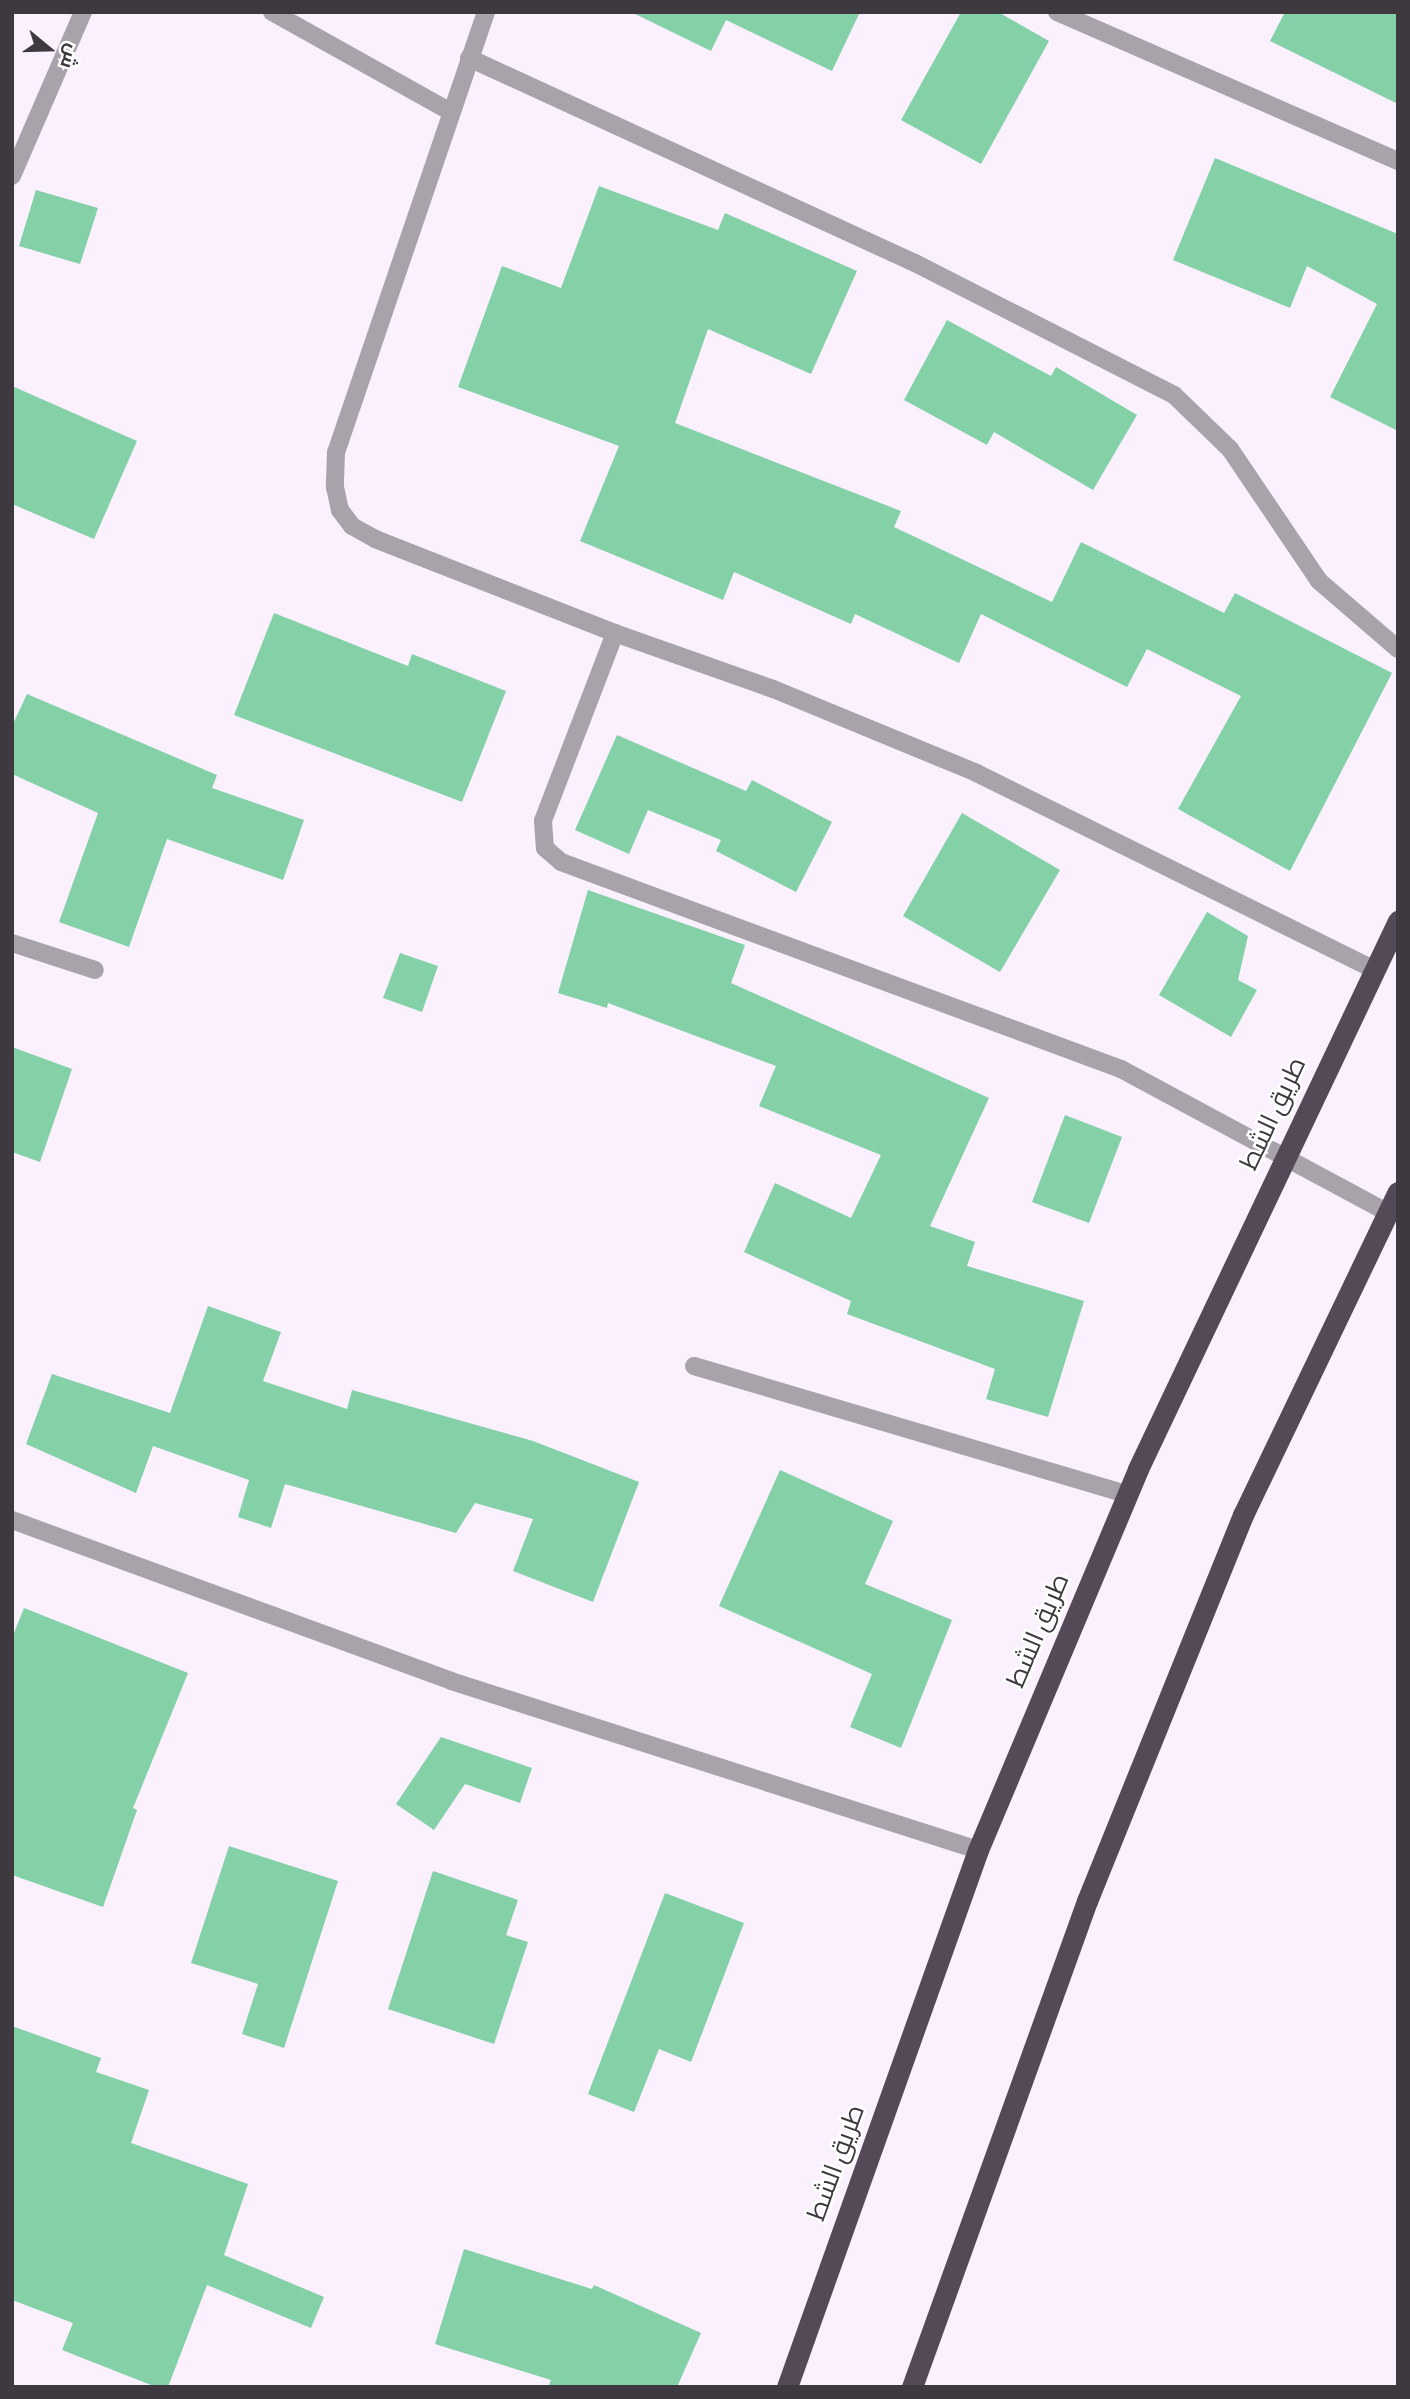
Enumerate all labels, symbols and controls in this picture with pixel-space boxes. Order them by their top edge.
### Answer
north arrow [14,14,84,84]
text: ش [54,41,84,71]
street label: طريق الشط [1234,1053,1314,1175]
street label: طريق الشط [1001,1569,1077,1693]
street label: طريق الشط [802,2101,872,2225]

